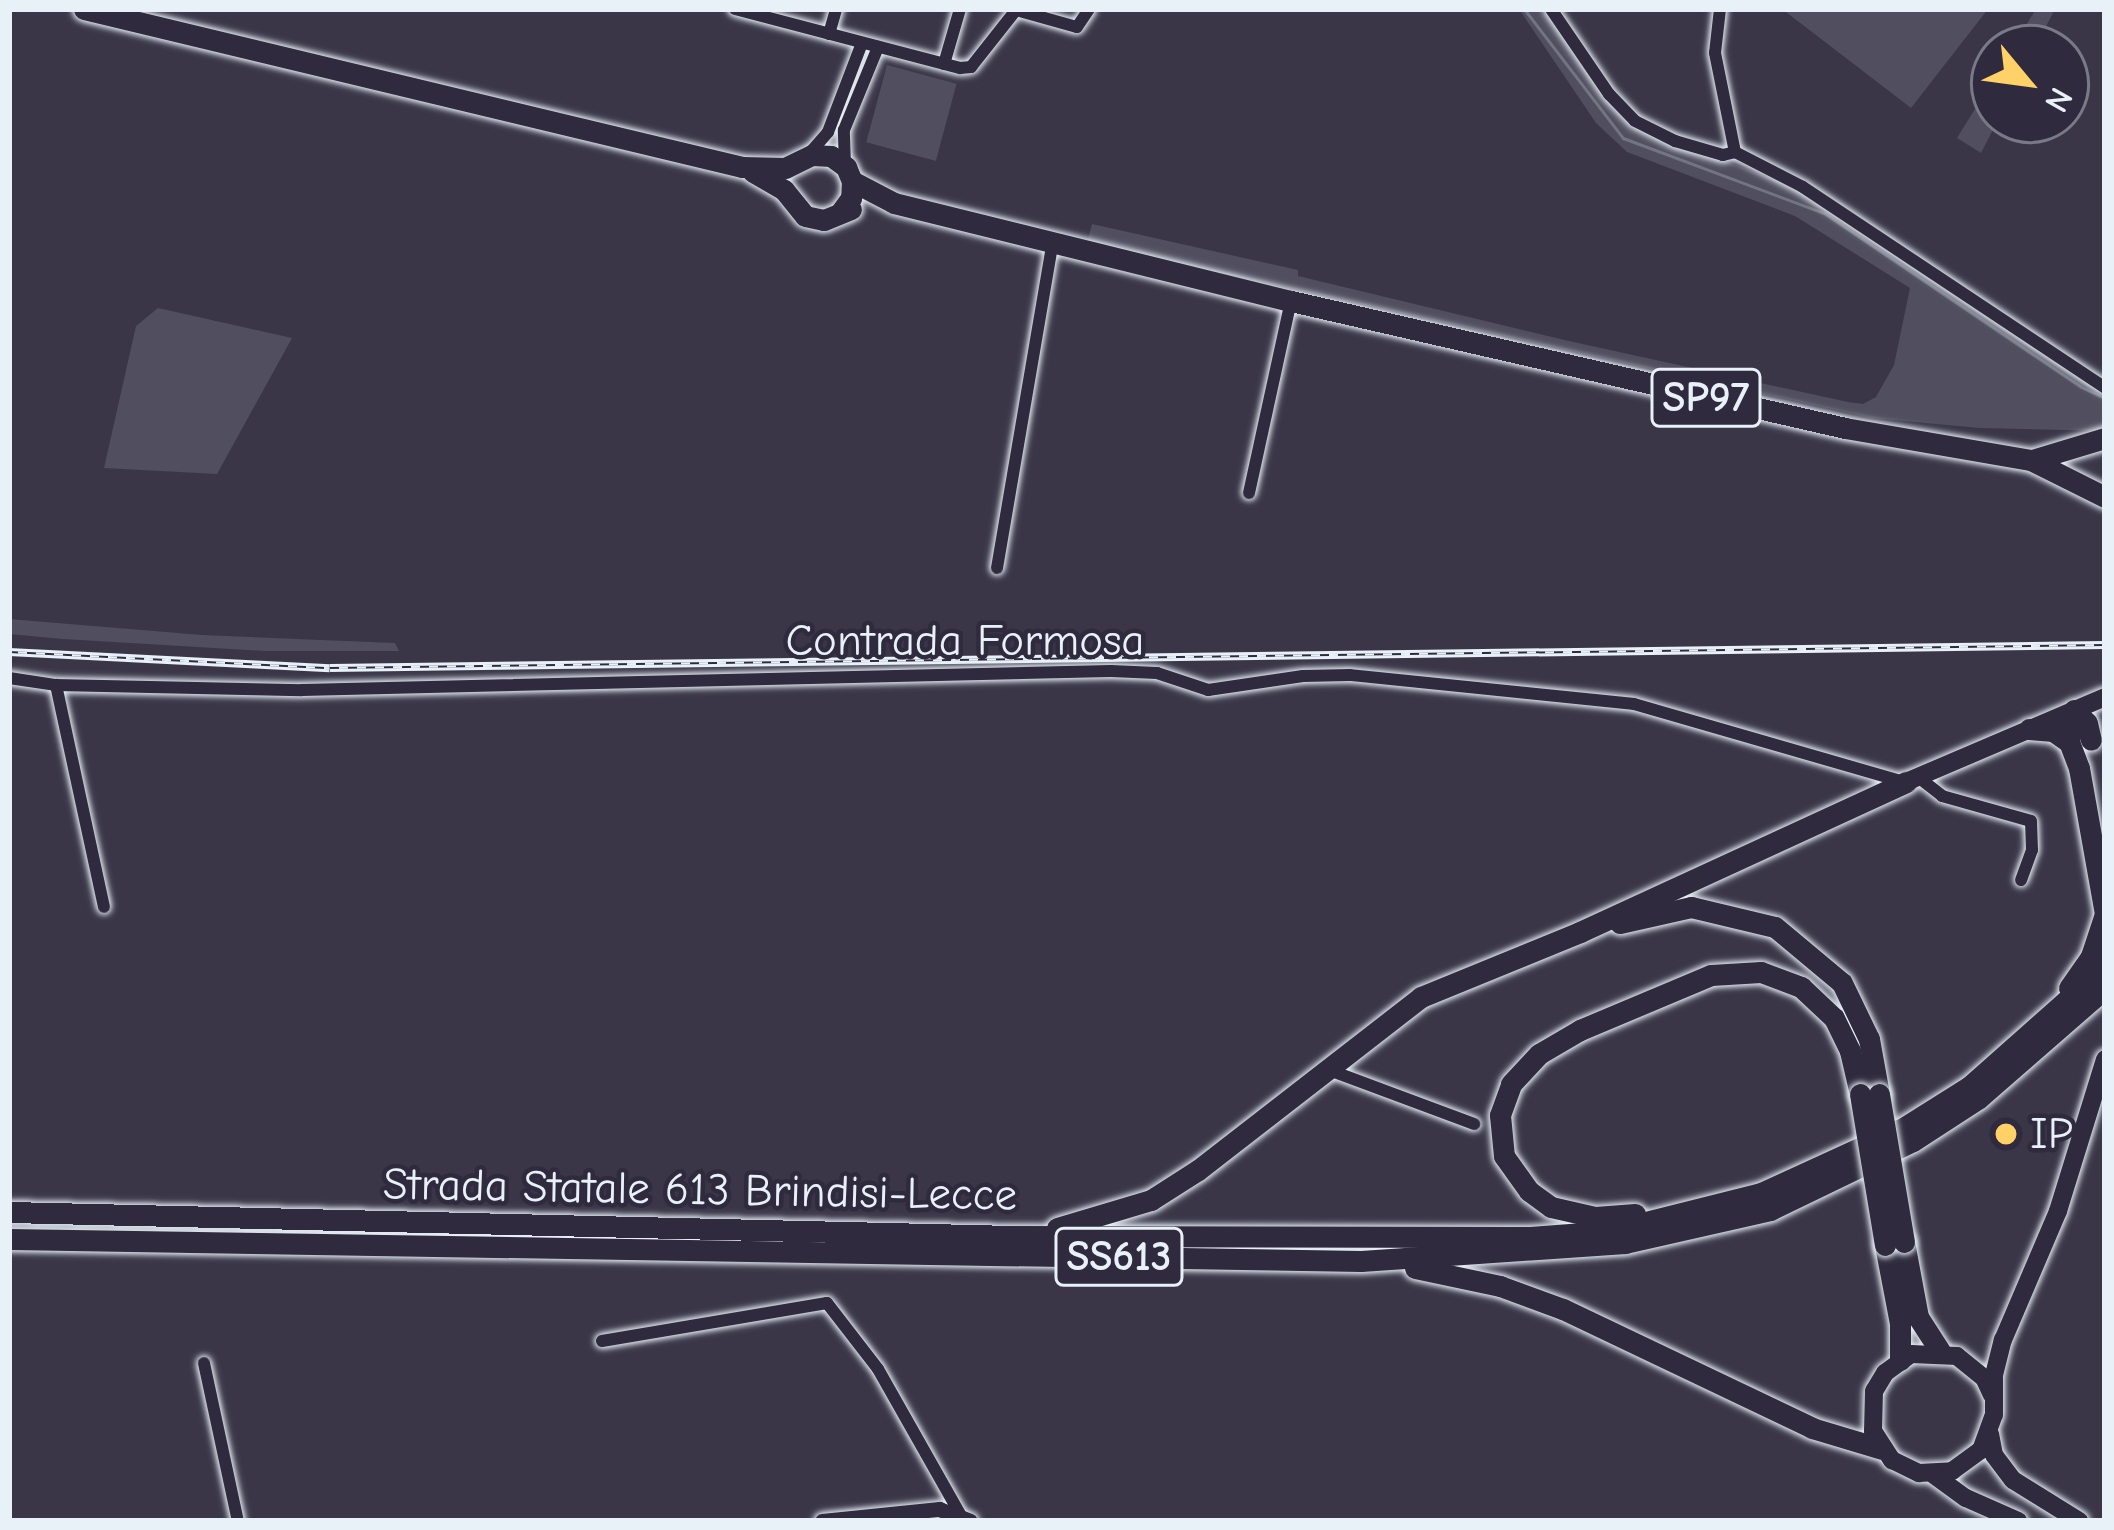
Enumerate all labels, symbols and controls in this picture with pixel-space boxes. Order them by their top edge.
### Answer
north arrow [1970,24,2090,144]
text: N [2037,81,2081,119]
road number: SP97 [1649,362,1763,434]
street label: Contrada Formosa [785,614,1145,668]
place label: IP [2030,1107,2073,1161]
marker: IP [1993,1121,2019,1147]
street label: Strada Statale 613 Brindisi-Lecce [383,1157,1017,1223]
road number: SS613 [1053,1221,1185,1293]

